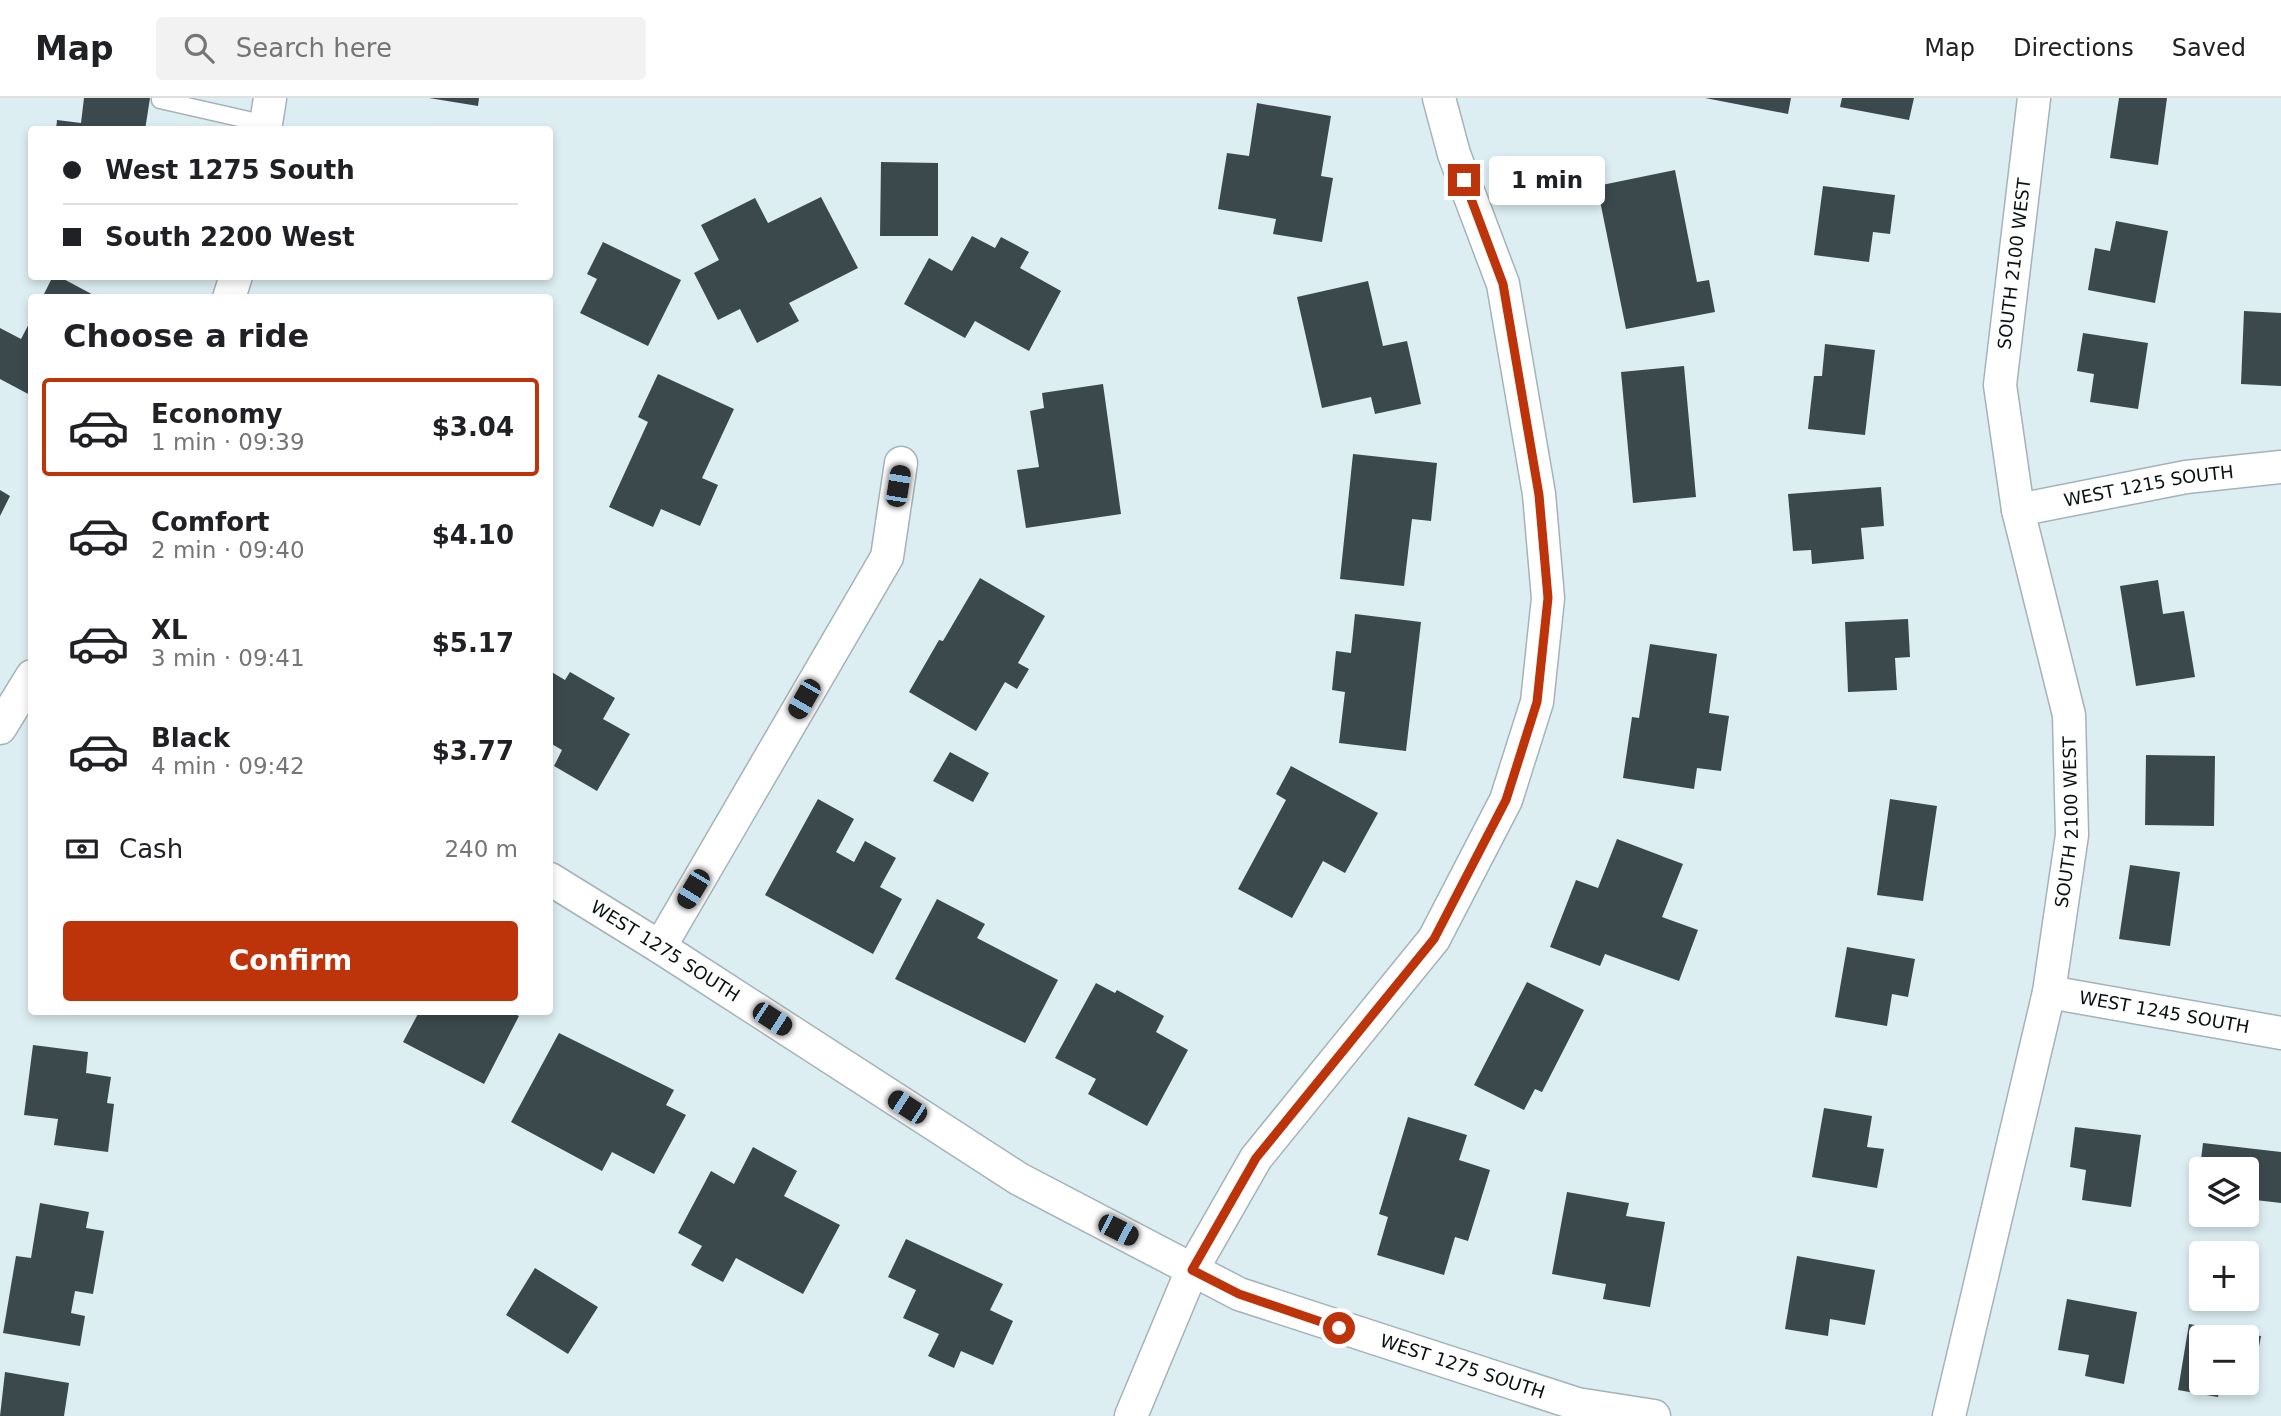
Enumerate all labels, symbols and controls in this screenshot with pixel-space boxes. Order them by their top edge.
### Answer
search box [156,17,646,80]
text: Map [35,29,114,68]
icon: search [180,29,218,67]
text: Search here [236,33,392,63]
text: Map [1924,34,1975,62]
text: Directions [2013,34,2134,62]
text: Saved [2172,34,2246,62]
text: West 1275 South [105,155,355,185]
callout: 1 min [1488,155,1604,204]
route end [1448,164,1480,196]
text: 1 min [1511,167,1583,193]
street label: SOUTH 2100 WEST [1993,176,2035,350]
text: South 2200 West [105,222,355,252]
text: Choose a ride [63,317,309,355]
icon: car [67,396,130,459]
text: Economy [151,399,282,429]
text: $3.04 [432,412,514,442]
text: 1 min · 09:39 [151,429,305,455]
street label: WEST 1215 SOUTH [2062,461,2235,511]
car [885,464,912,508]
icon: car [67,504,130,567]
text: Comfort [151,507,269,537]
text: $4.10 [432,520,514,550]
text: 2 min · 09:40 [151,537,305,563]
icon: car [67,612,130,675]
text: XL [151,615,188,645]
text: $5.17 [432,628,514,658]
text: 3 min · 09:41 [151,645,305,671]
car [785,676,824,722]
icon: car [67,720,130,783]
text: Black [151,723,230,753]
street label: SOUTH 2100 WEST [2050,735,2082,909]
text: $3.77 [432,736,514,766]
text: 4 min · 09:42 [151,753,305,779]
icon: cash [63,830,101,868]
text: Cash [119,834,183,864]
text: 240 m [444,836,518,862]
car [674,866,713,912]
street label: WEST 1275 SOUTH [587,896,744,1006]
button: Confirm [63,921,518,1001]
street label: WEST 1245 SOUTH [2078,987,2251,1037]
car [749,999,796,1039]
car [884,1087,931,1127]
map controls [2189,1157,2259,1395]
button: layers [2189,1157,2259,1227]
car [1095,1211,1142,1249]
button: + [2189,1241,2259,1311]
route start [1323,1312,1355,1344]
button: − [2189,1325,2259,1395]
street label: WEST 1275 SOUTH [1377,1330,1548,1403]

